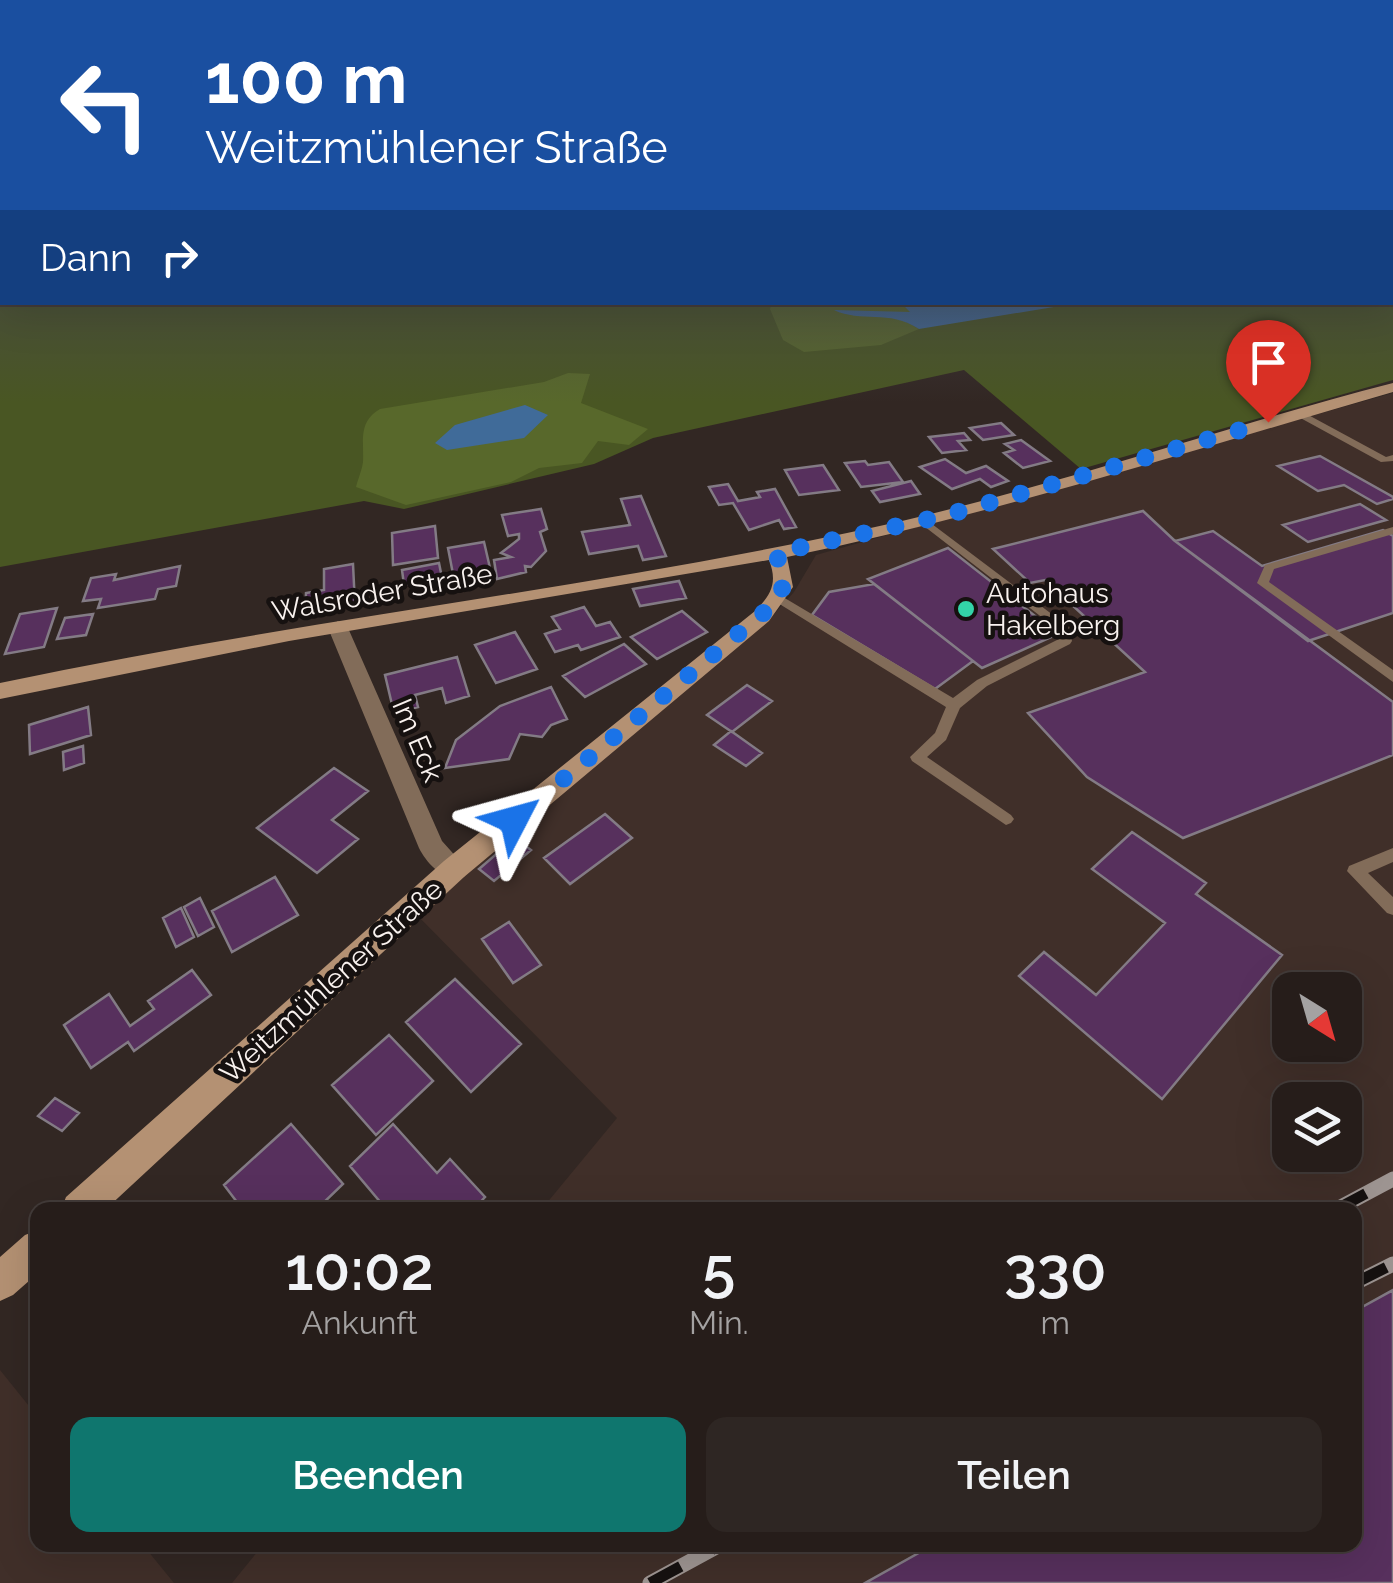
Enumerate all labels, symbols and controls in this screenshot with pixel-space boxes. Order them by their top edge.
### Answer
text: 100 m [205,37,408,119]
icon: left [40,40,170,170]
text: Weitzmühlener Straße [205,121,668,174]
icon: right [152,230,207,285]
text: Dann [40,235,132,280]
pin [1226,320,1311,423]
icon: arrive [1241,335,1296,390]
street label: Walsroder Straße [269,557,495,628]
place label: Autohaus Hakelberg [986,577,1120,642]
marker: Autohaus Hakelberg [955,598,977,620]
street label: Im Eck [385,694,450,787]
position arrow [462,768,566,872]
street label: Weitzmühlener Straße [213,873,449,1090]
north arrow [1272,972,1362,1062]
map controls [1272,972,1362,1172]
button: layers [1272,1082,1362,1172]
text: 10:02 [285,1234,434,1304]
text: 5 [702,1234,735,1304]
text: 330 [1004,1234,1107,1304]
text: Ankunft [301,1304,417,1341]
text: Min. [689,1304,749,1341]
text: m [1041,1304,1070,1341]
button: Beenden [70,1417,686,1532]
button: Teilen [706,1417,1322,1532]

